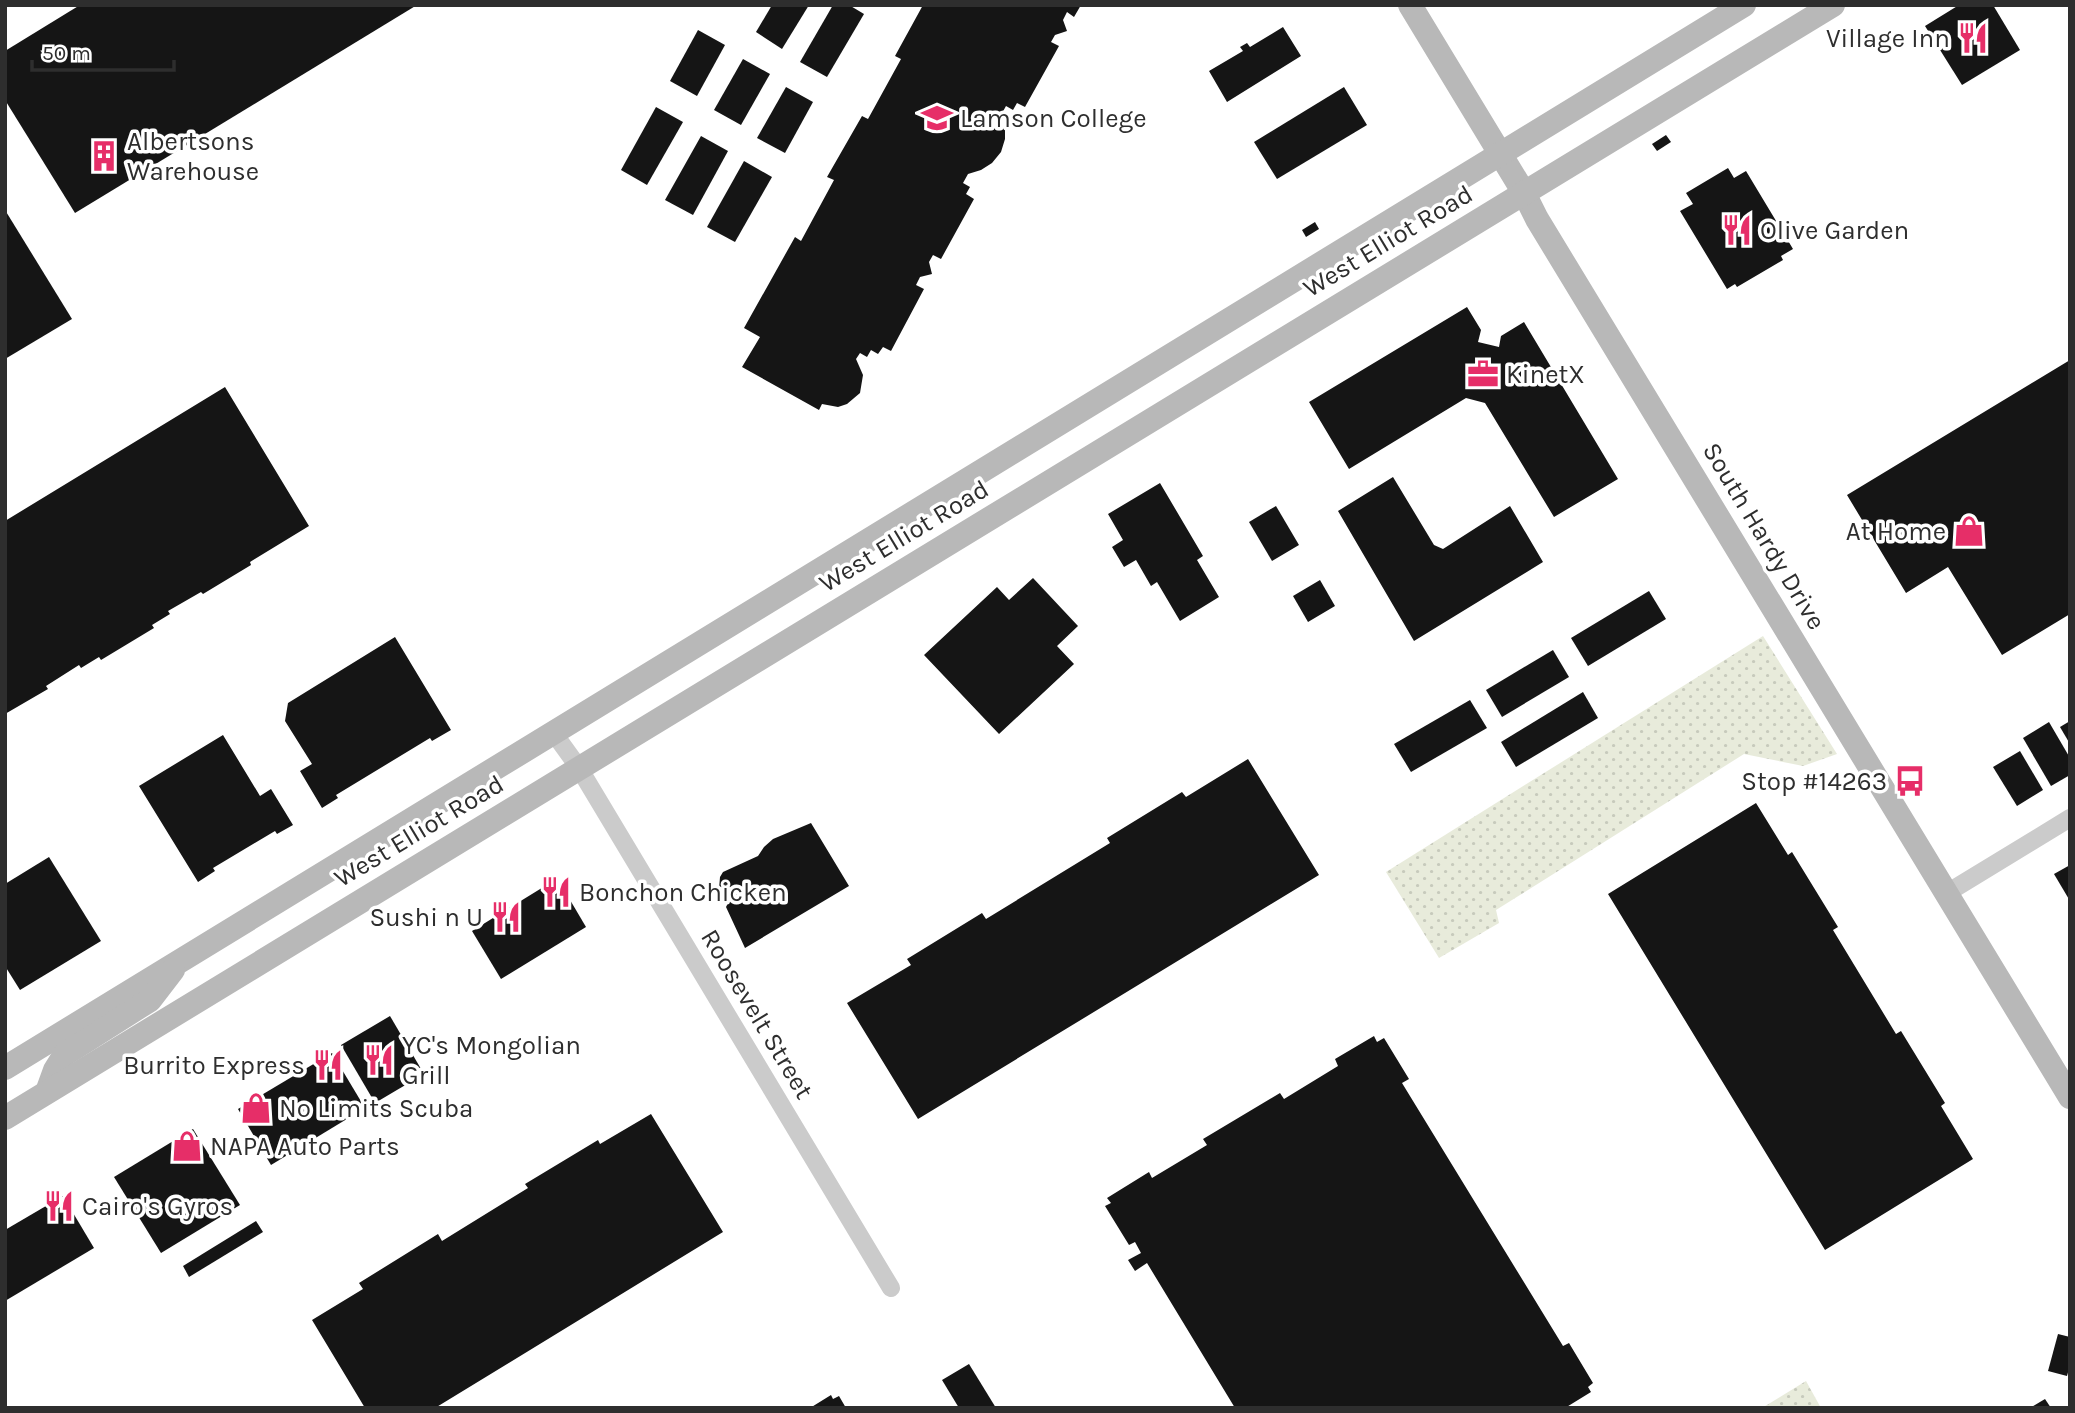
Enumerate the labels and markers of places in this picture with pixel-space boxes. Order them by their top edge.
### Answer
restaurant icon: Village Inn [1956,21,1990,55]
place label: Village Inn [1826,23,1950,54]
school or university icon: Lamson College [920,101,954,135]
place label: Lamson College [960,103,1147,134]
place label: Albertsons Warehouse [127,126,259,187]
building icon: Albertsons Warehouse [87,139,121,173]
restaurant icon: Olive Garden [1720,213,1754,247]
place label: Olive Garden [1760,215,1909,246]
office icon: KinetX [1466,357,1500,391]
place label: KinetX [1506,359,1585,390]
shop icon: At Home [1952,514,1986,548]
place label: At Home [1846,516,1946,547]
bus stop icon: Stop #14263 [1893,764,1927,798]
place label: Stop #14263 [1741,766,1887,797]
restaurant icon: Bonchon Chicken [539,875,573,909]
place label: Bonchon Chicken [579,877,787,908]
restaurant icon: Sushi n U [489,900,523,934]
place label: Sushi n U [369,902,483,933]
place label: YC's Mongolian Grill [402,1030,581,1091]
restaurant icon: YC's Mongolian Grill [362,1043,396,1077]
restaurant icon: Burrito Express [311,1048,345,1082]
place label: Burrito Express [123,1050,305,1081]
shop icon: No Limits Scuba [239,1091,273,1125]
place label: No Limits Scuba [279,1093,473,1124]
shop icon: NAPA Auto Parts [170,1129,204,1163]
place label: NAPA Auto Parts [210,1131,400,1162]
restaurant icon: Cairo's Gyros [42,1189,76,1223]
place label: Cairo's Gyros [82,1191,233,1222]

